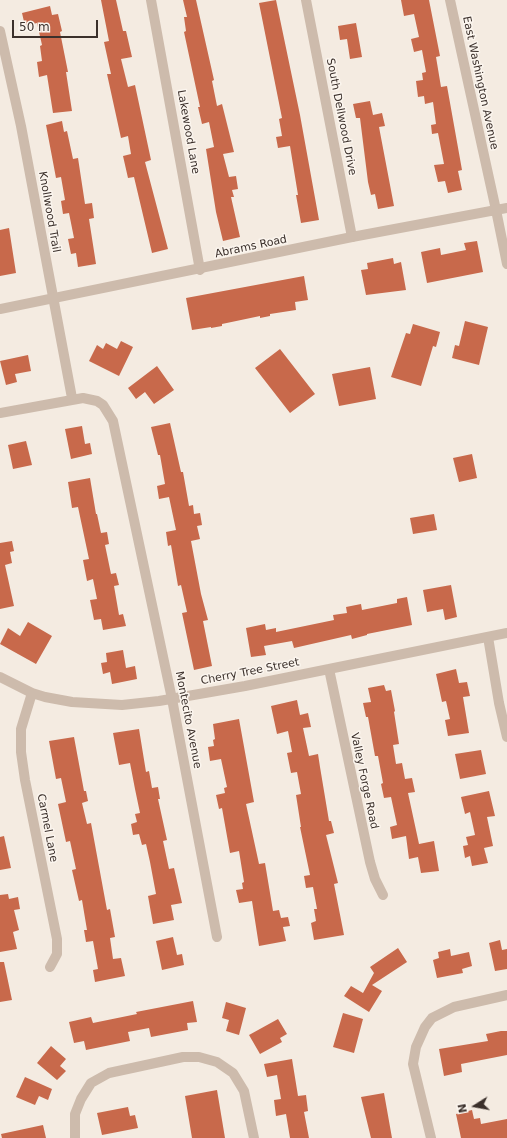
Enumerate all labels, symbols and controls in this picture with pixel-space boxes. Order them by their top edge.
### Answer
scale bar [14,12,100,38]
street label: East Washington Avenue [459,15,501,151]
text: 50 m [19,20,50,34]
street label: South Dellwood Drive [323,57,359,177]
street label: Lakewood Lane [174,89,202,175]
street label: Knollwood Trail [35,170,63,254]
street label: Abrams Road [214,233,288,261]
street label: Cherry Tree Street [200,656,300,688]
street label: Montecito Avenue [172,670,204,770]
street label: Valley Forge Road [347,732,381,830]
street label: Carmel Lane [34,793,60,863]
north arrow [455,1086,495,1126]
text: N [455,1103,470,1114]

